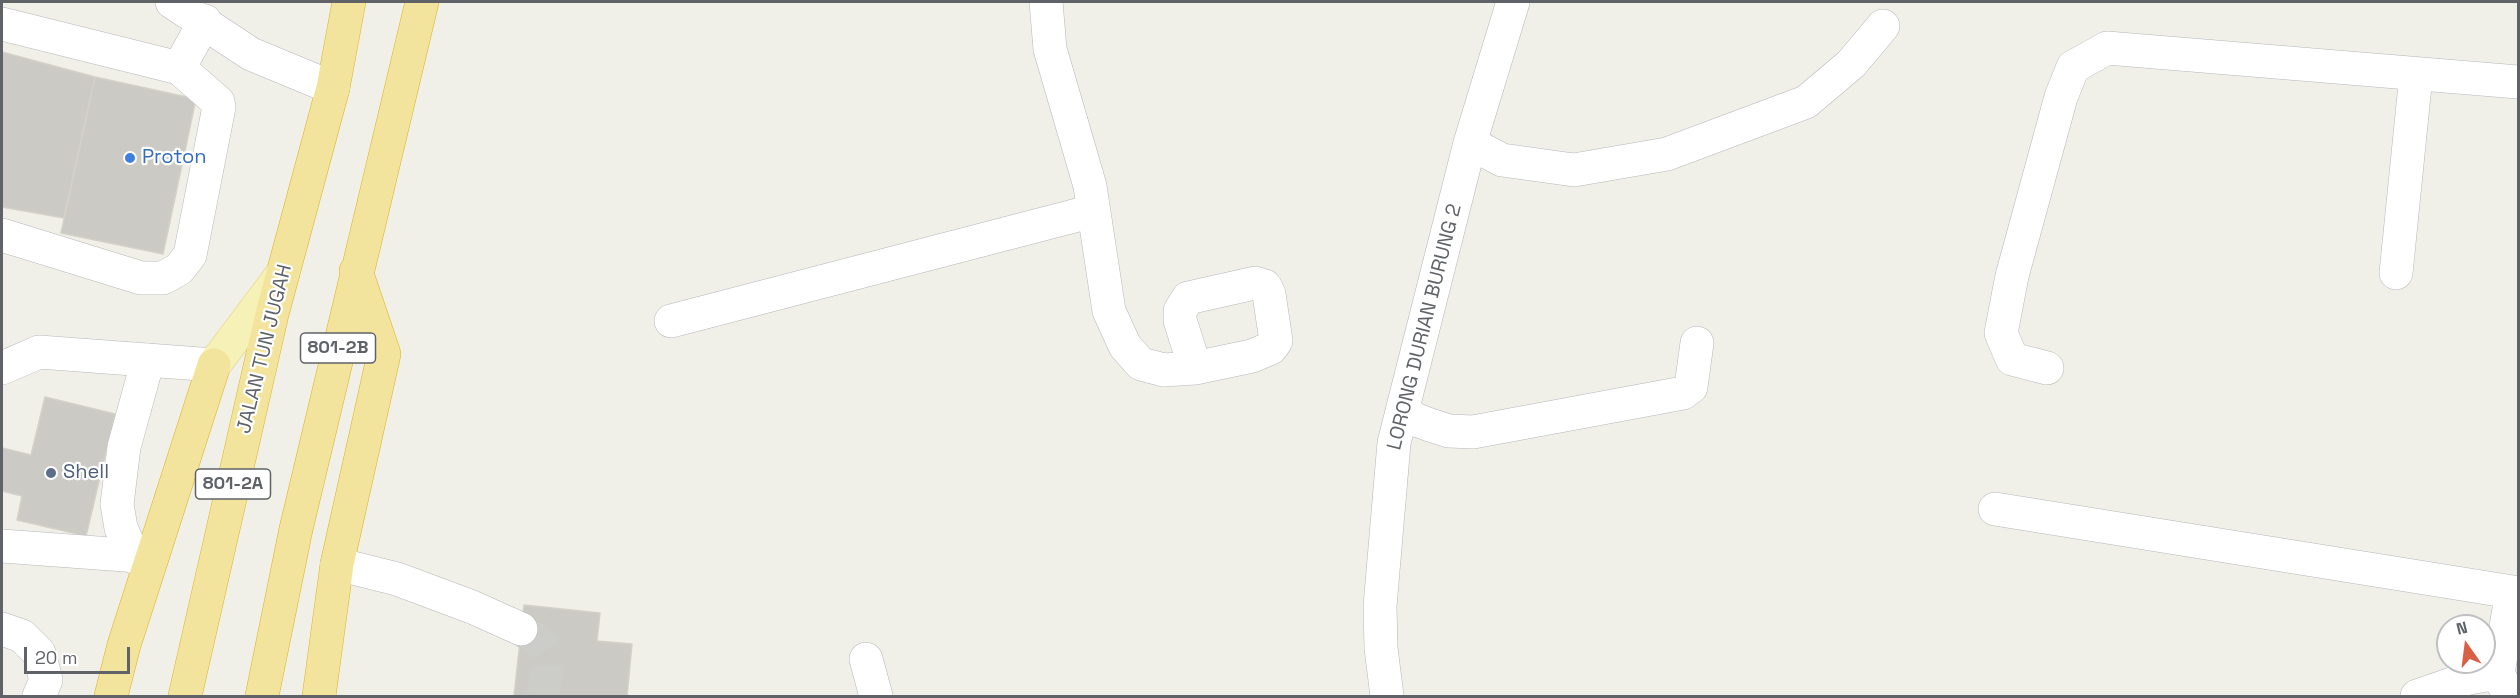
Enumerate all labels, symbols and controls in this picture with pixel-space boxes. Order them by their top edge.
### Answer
place label: Proton [142,146,207,170]
marker: Proton [123,151,137,165]
street label: LORONG DURIAN BURUNG 2 [1383,201,1467,453]
street label: JALAN TUN JUGAH [232,262,298,436]
road number: 801-2B [300,333,376,363]
place label: Shell [63,461,109,485]
marker: Shell [44,466,58,480]
road number: 801-2A [196,469,270,499]
north arrow [2436,614,2496,674]
text: N [2454,617,2470,639]
scale bar [27,635,134,673]
text: 20 m [35,646,78,669]

